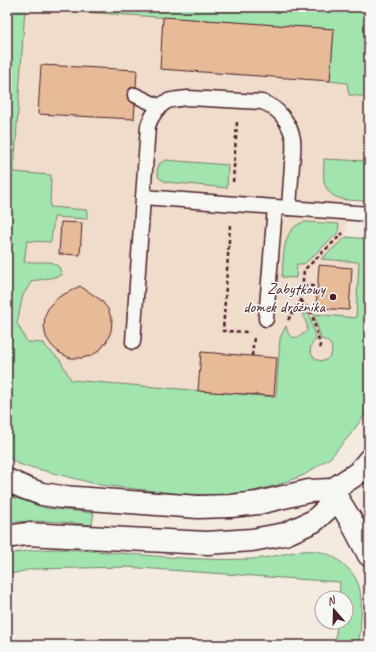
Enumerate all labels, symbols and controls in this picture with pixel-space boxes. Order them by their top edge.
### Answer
place label: Zabytkowy domek dróżnika [243,279,327,317]
marker: Zabytkowy domek dróżnika [328,292,338,302]
north arrow [314,590,354,630]
text: N [325,592,338,608]

